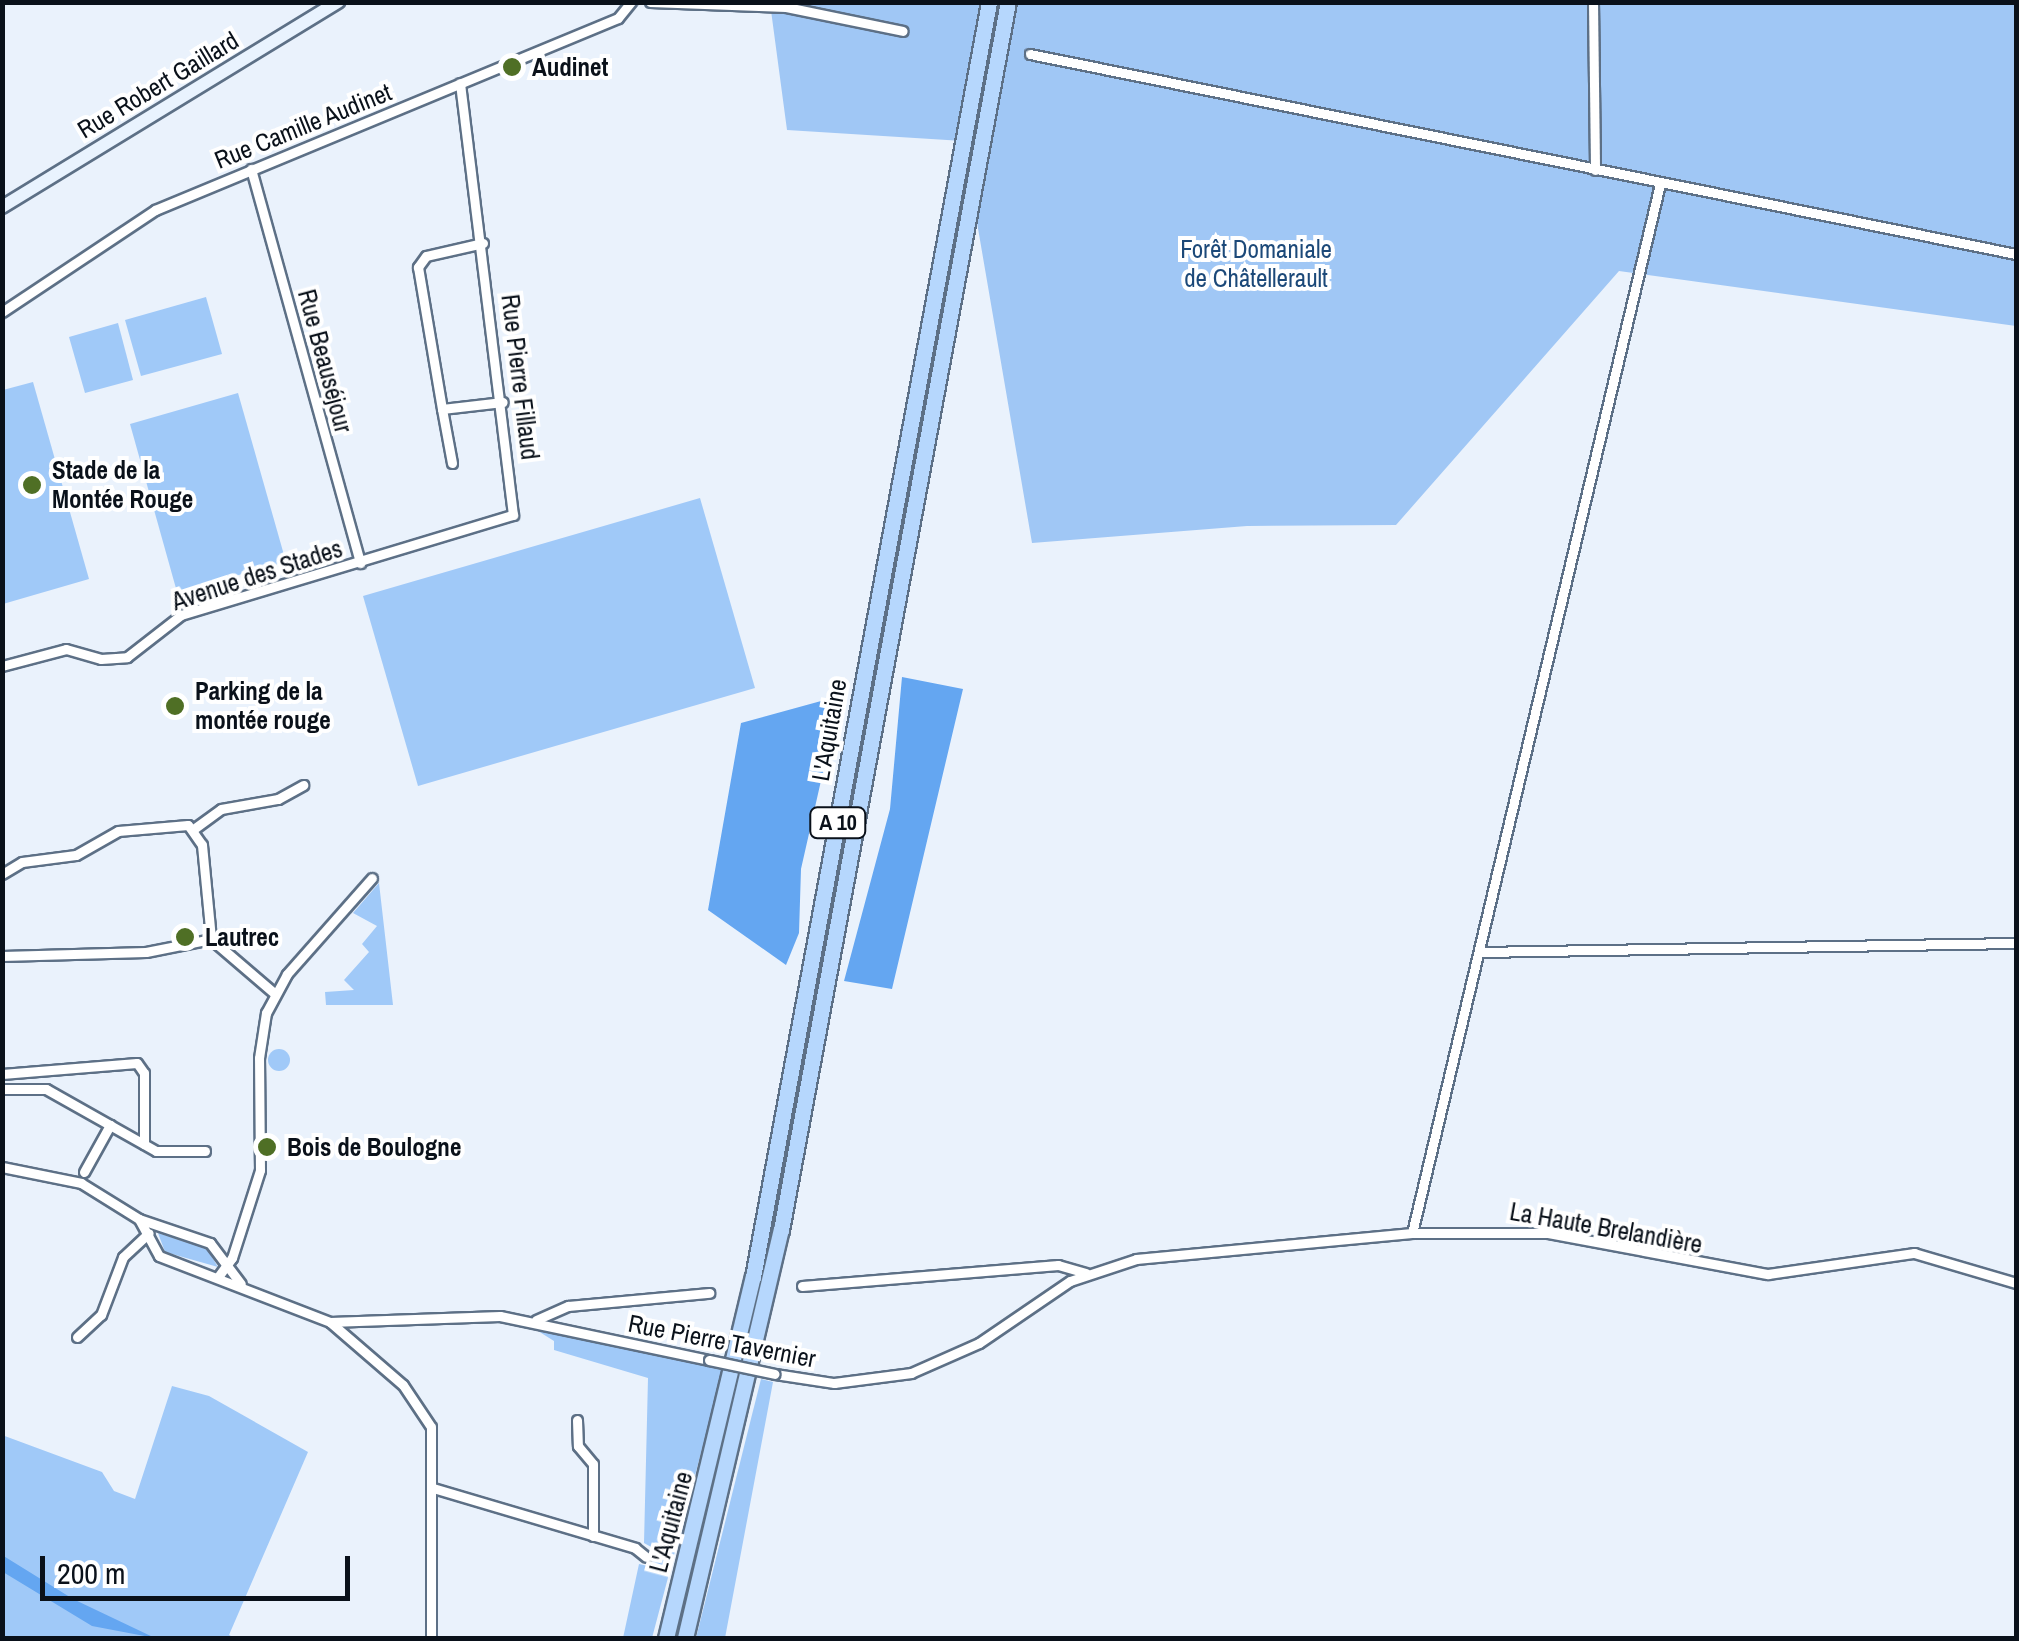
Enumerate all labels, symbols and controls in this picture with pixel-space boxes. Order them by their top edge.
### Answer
street label: Rue Robert Gaillard [72,25,244,145]
place label: Audinet [532,52,608,82]
marker: Audinet [501,56,523,78]
street label: Rue Camille Audinet [210,77,396,175]
park label: Forêt Domaniale de Châtellerault [1180,235,1332,294]
street label: Rue Beauséjour [291,286,359,436]
street label: Rue Pierre Fillaud [495,293,545,461]
place label: Stade de la Montée Rouge [52,456,193,515]
marker: Stade de la Montée Rouge [21,474,43,496]
street label: Avenue des Stades [168,533,346,617]
place label: Parking de la montée rouge [195,677,331,736]
street label: L'Aquitaine [805,677,853,783]
marker: Parking de la montée rouge [164,695,186,717]
road number: A 10 [808,806,868,840]
place label: Lautrec [205,922,279,952]
marker: Lautrec [174,926,196,948]
place label: Bois de Boulogne [287,1132,461,1162]
marker: Bois de Boulogne [256,1136,278,1158]
street label: La Haute Brelandière [1507,1196,1705,1260]
street label: Rue Pierre Tavernier [626,1308,818,1374]
street label: L'Aquitaine [643,1468,699,1576]
scale bar [45,1536,355,1598]
text: 200 m [57,1553,125,1593]

